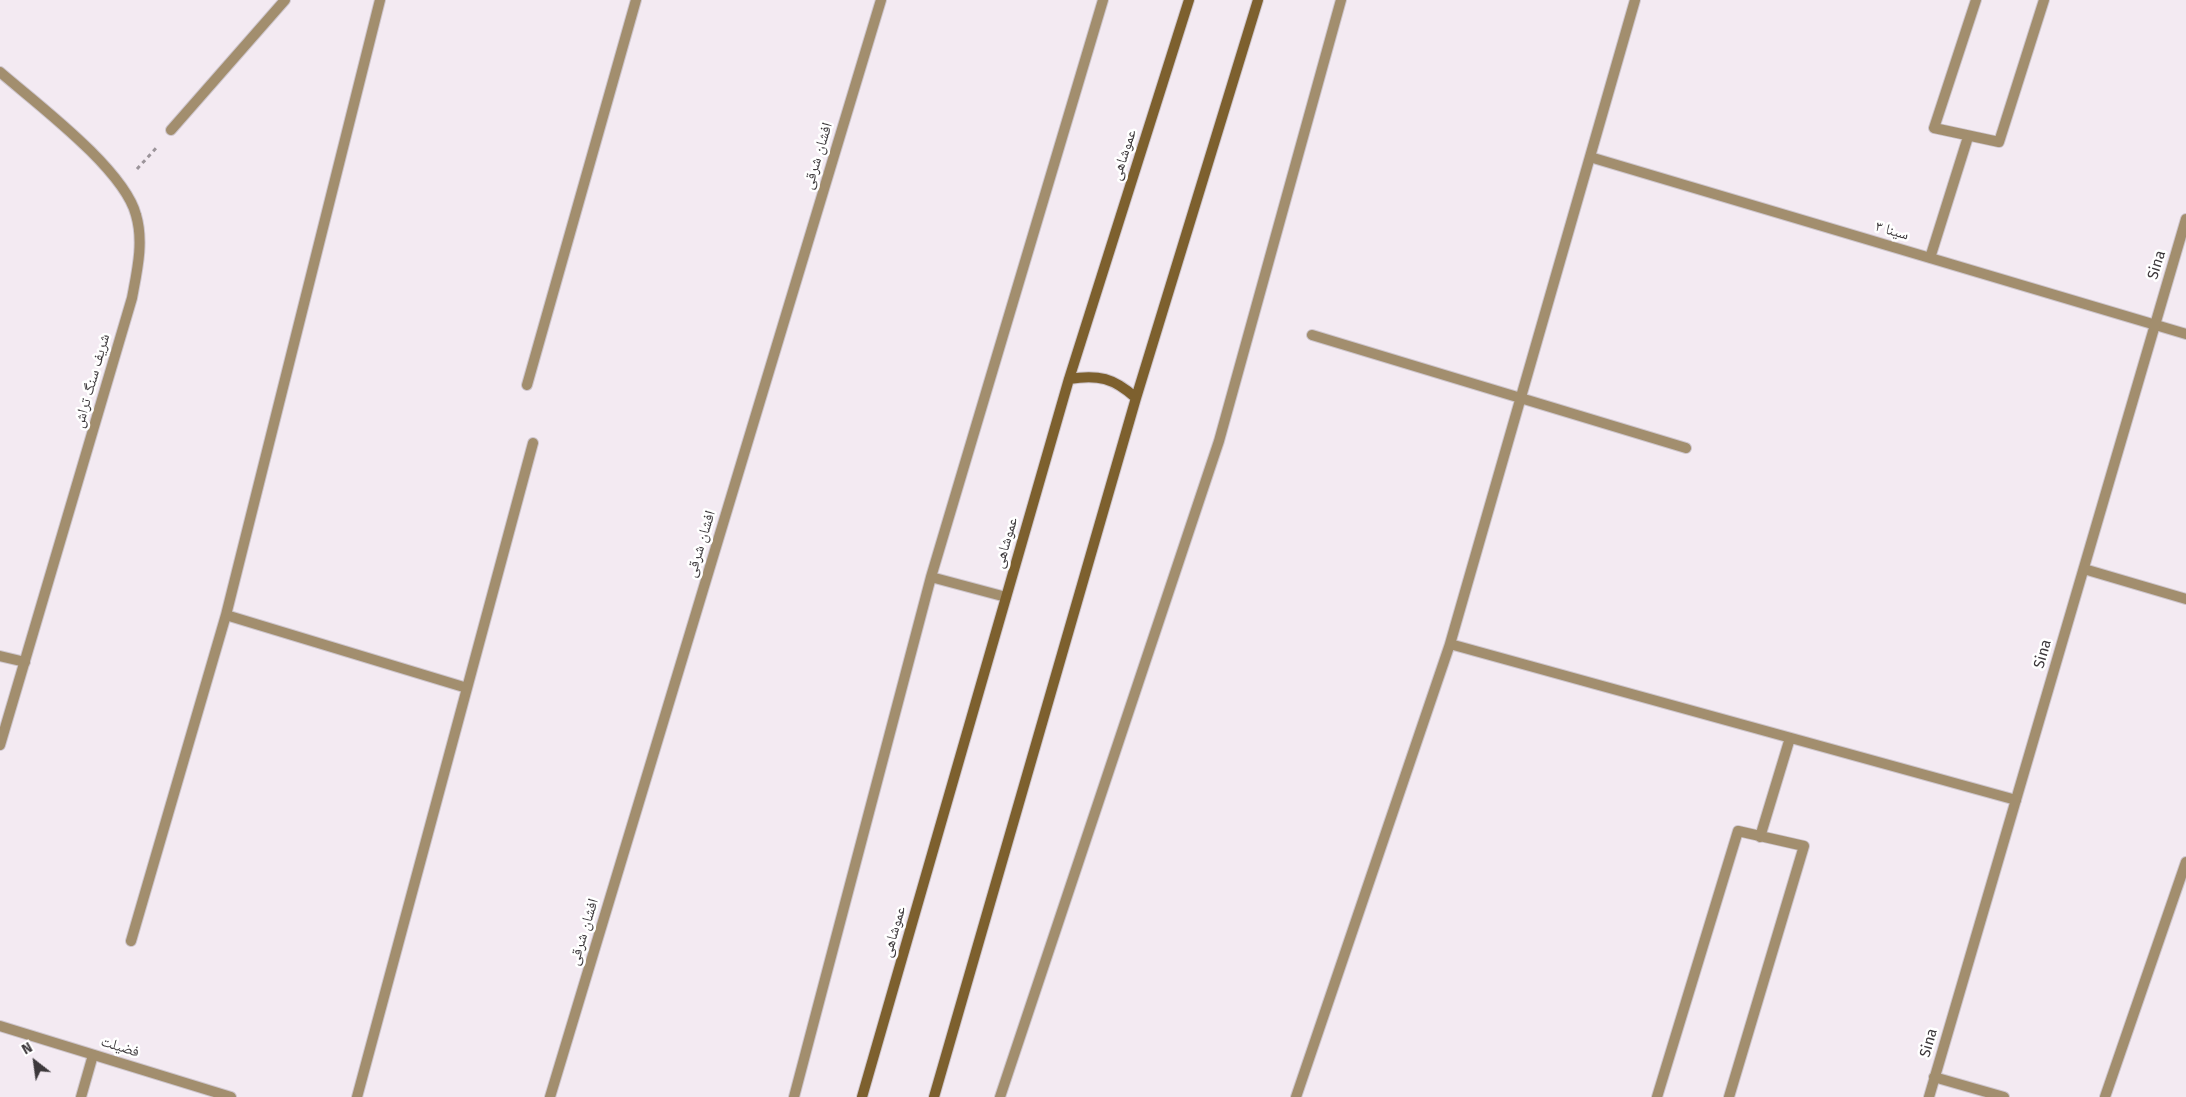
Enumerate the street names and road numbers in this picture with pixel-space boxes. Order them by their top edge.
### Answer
street label: افشان شرقی [799,120,837,192]
street label: عموشاهی [1107,127,1141,183]
street label: سینا ۳ [1873,218,1911,244]
street label: Sina [2144,248,2170,282]
street label: شریف سنگ تراش [70,332,114,430]
street label: افشان شرقی [682,508,720,580]
street label: عموشاهی [990,515,1022,571]
street label: Sina [2030,637,2056,671]
street label: افشان شرقی [565,896,603,968]
street label: عموشاهی [878,904,910,960]
street label: Sina [1916,1026,1942,1060]
street label: فضیلت [99,1033,141,1061]

